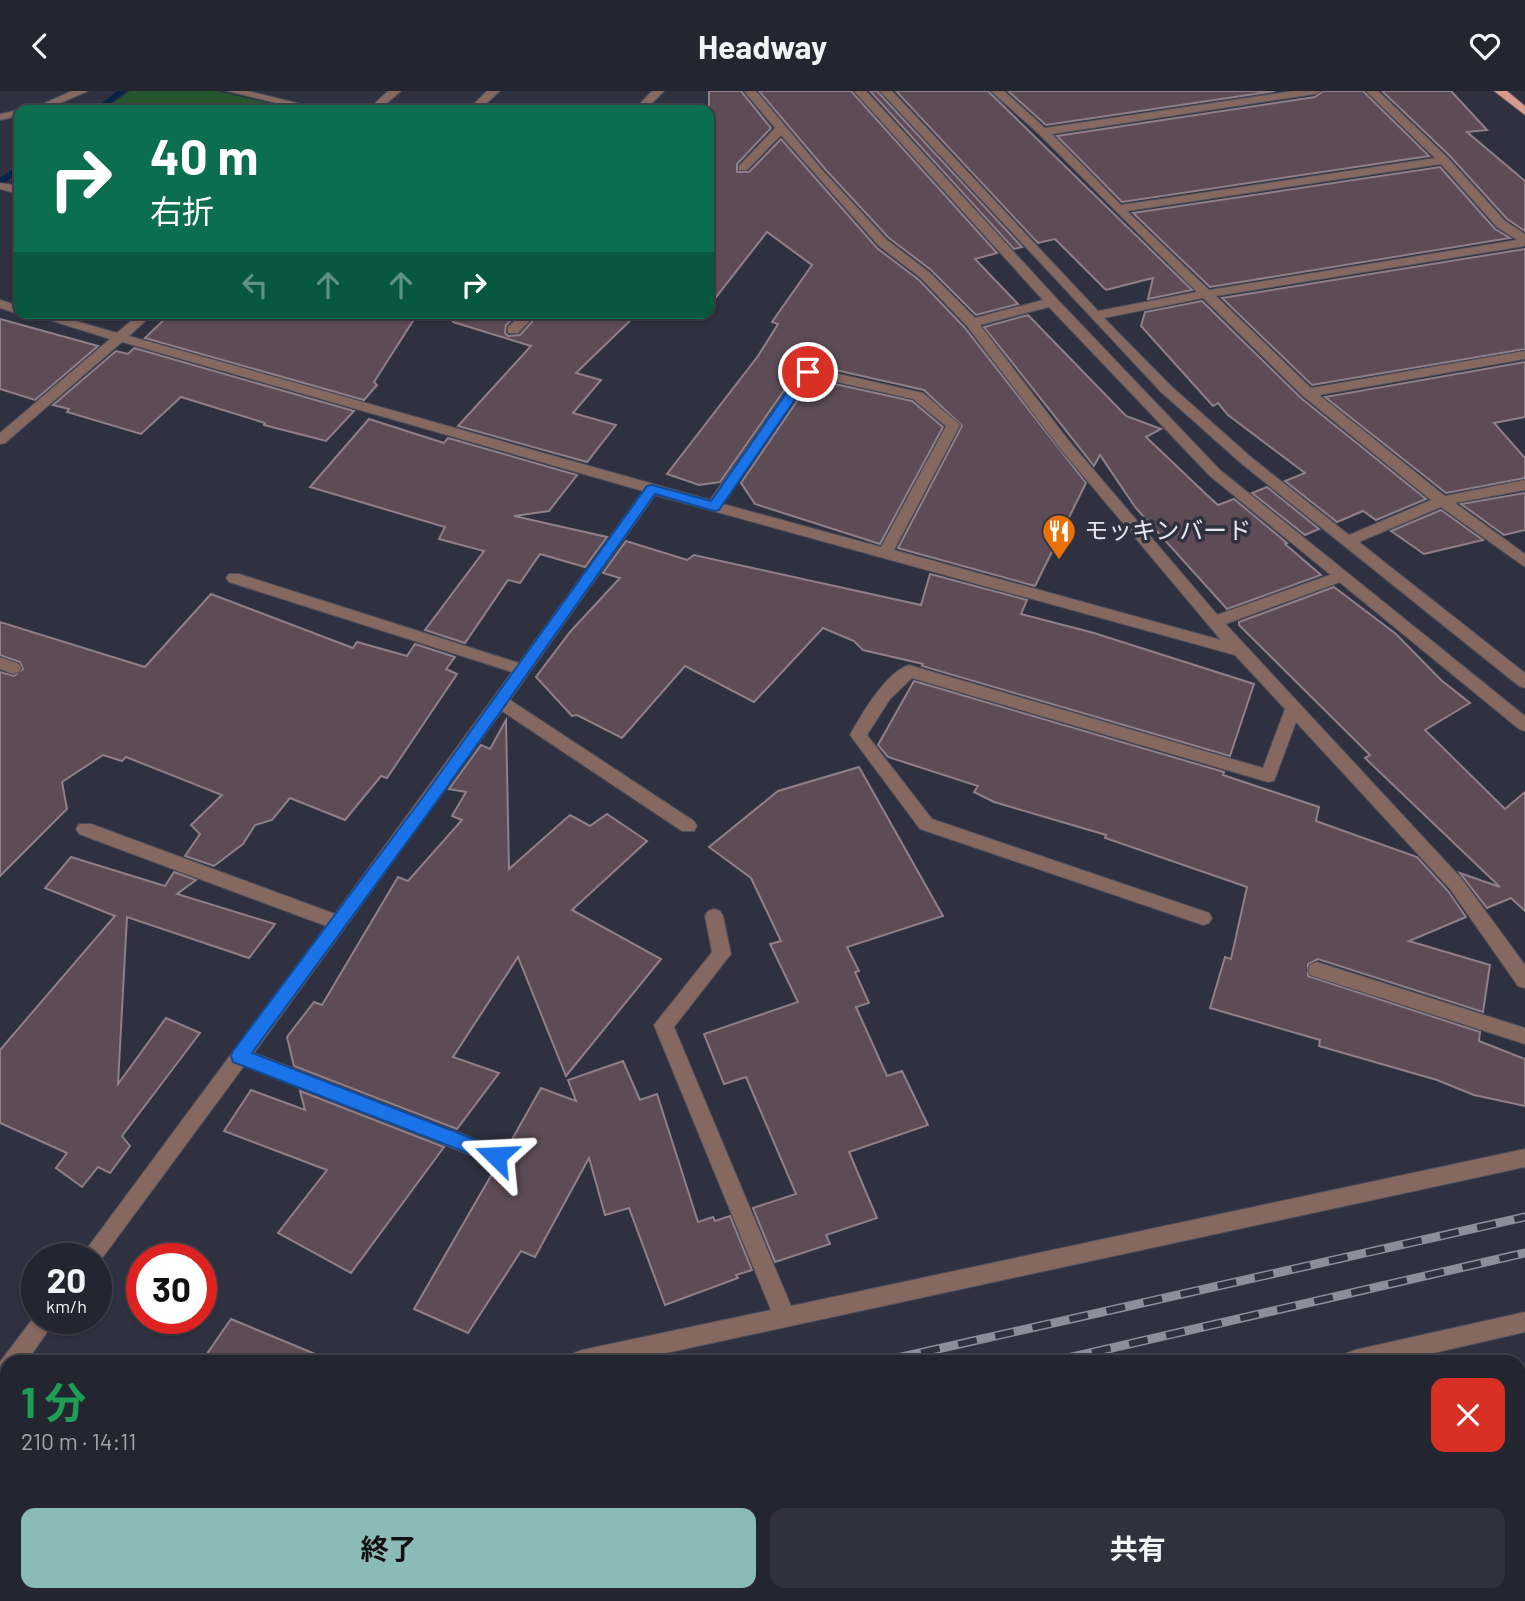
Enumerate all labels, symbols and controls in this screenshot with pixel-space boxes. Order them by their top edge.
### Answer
icon: back [21,27,59,65]
text: Headway [698,27,827,65]
icon: heart [1466,27,1504,65]
text: 40 m [150,126,258,185]
icon: right [35,133,126,224]
text: 右折 [150,191,214,229]
icon: left [236,266,274,304]
icon: ahead [309,266,347,304]
icon: ahead [382,266,420,304]
icon: right [455,266,493,304]
pin [778,342,838,402]
icon: arrive [789,353,827,391]
restaurant icon: モッキンバード [1040,512,1078,561]
place label: モッキンバード [1084,515,1251,544]
position arrow [459,1119,533,1193]
speed limit sign: 30 [126,1243,217,1334]
text: 20 [47,1258,86,1300]
text: km/h [46,1295,87,1317]
text: 1 分 [21,1376,86,1426]
button: close [1431,1378,1505,1452]
text: 210 m · 14:11 [21,1427,136,1455]
button: 終了 [21,1508,756,1588]
button: 共有 [770,1508,1505,1588]

